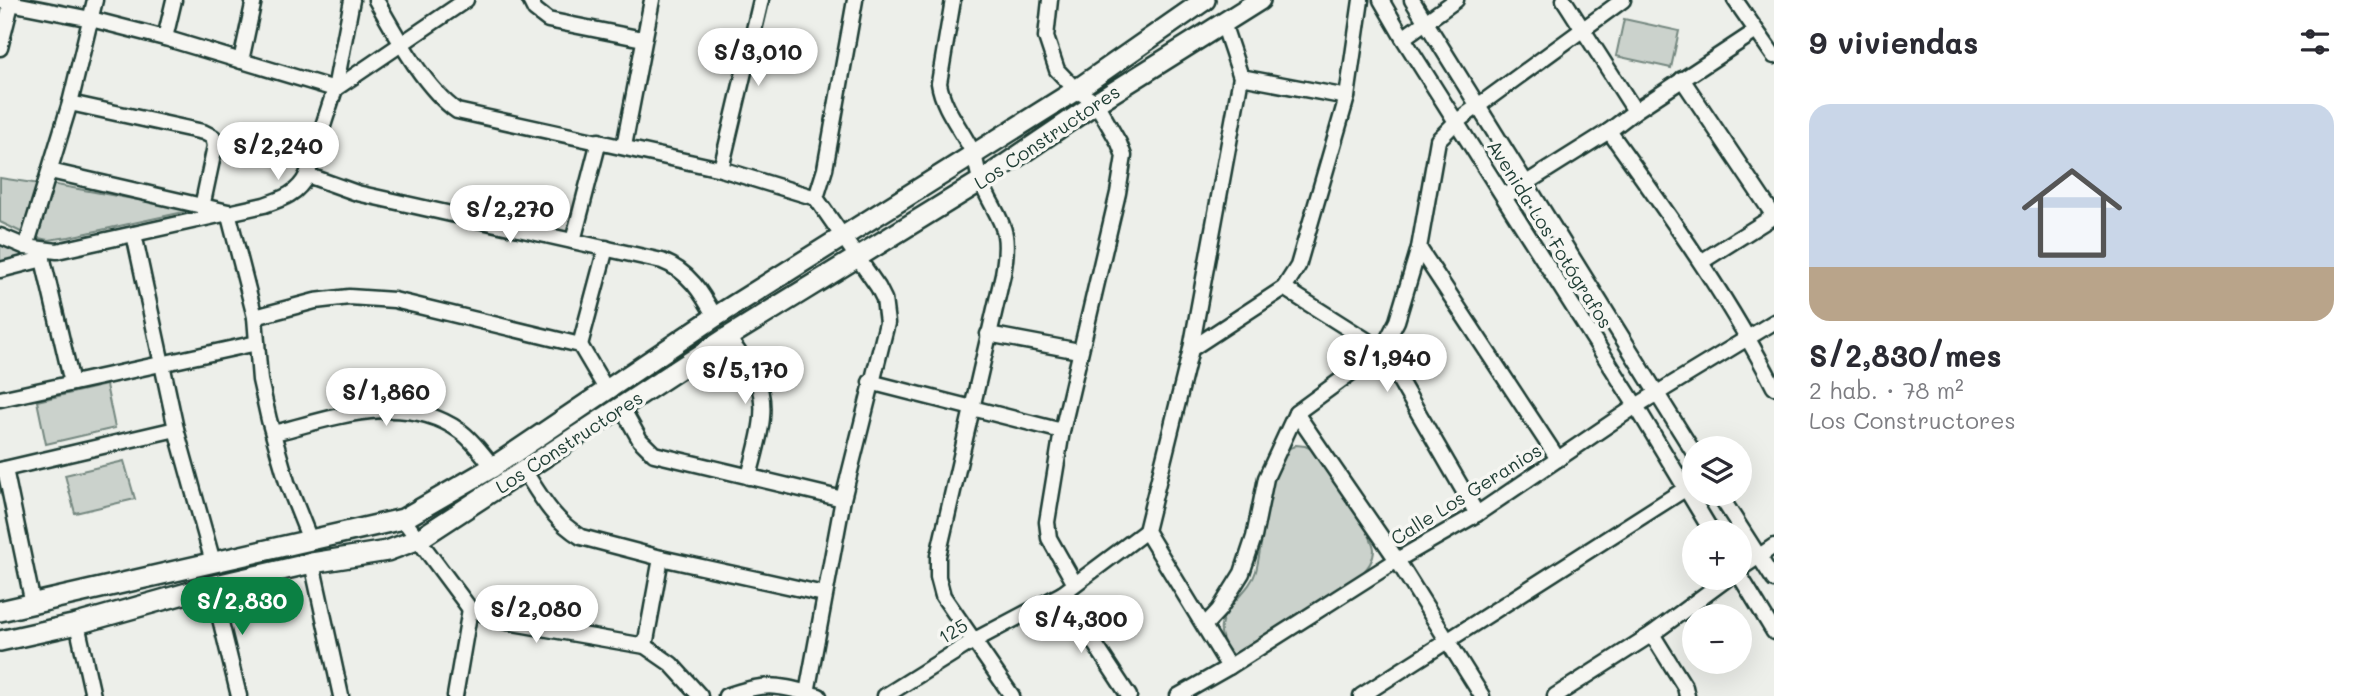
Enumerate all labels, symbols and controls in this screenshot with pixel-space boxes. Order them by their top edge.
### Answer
text: 9 viviendas [1809,22,1978,62]
icon: filters [2296,23,2334,61]
pin: S/3,010 [693,28,823,88]
text: S/3,010 [714,36,802,66]
street label: Los Constructores [969,78,1125,195]
pin: S/2,240 [213,122,343,182]
text: S/2,240 [233,130,323,160]
street label: Avenida Los Fotógrafos [1482,135,1619,333]
icon: home [2009,150,2135,276]
pin: S/2,270 [445,186,575,245]
text: S/2,270 [466,193,554,223]
pin: S/1,940 [1322,334,1452,394]
text: S/2,830/mes [1809,335,2002,375]
text: S/1,940 [1343,342,1431,372]
pin: S/5,170 [680,346,810,406]
text: S/5,170 [702,354,788,384]
pin: S/1,860 [321,368,451,428]
text: 2 hab. · 78 m² [1809,375,1964,405]
text: S/1,860 [342,376,430,406]
street label: Los Constructores [490,385,647,499]
text: Los Constructores [1809,405,2016,435]
map controls [1682,436,1752,674]
button: layers [1682,436,1752,506]
street label: Calle Los Geranios [1386,437,1546,550]
button: + [1682,520,1752,590]
pin: S/2,830 [177,578,307,637]
text: S/2,830 [197,585,287,615]
pin: S/2,080 [471,586,601,645]
text: S/2,080 [490,593,582,623]
pin: S/4,300 [1016,596,1146,655]
text: S/4,300 [1035,603,1127,633]
button: − [1682,604,1752,674]
street label: 125 [933,612,972,649]

